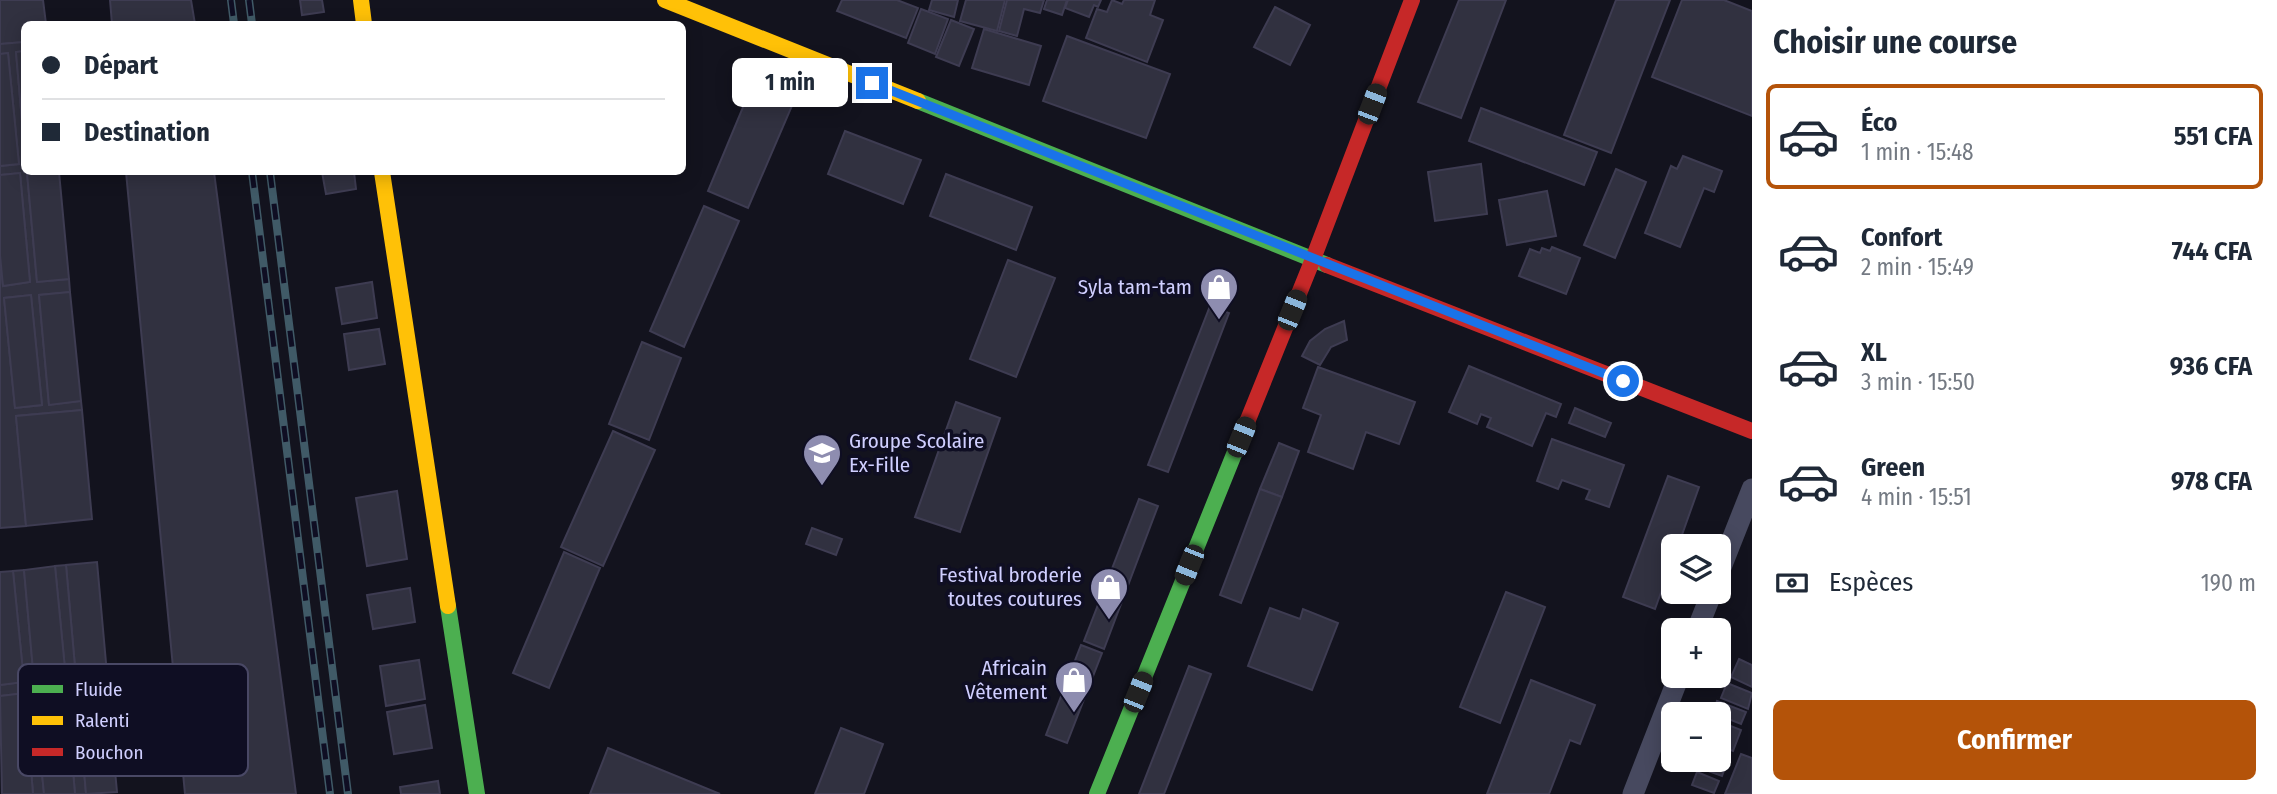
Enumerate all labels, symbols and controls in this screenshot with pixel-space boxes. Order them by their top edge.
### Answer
text: Choisir une course [1773,23,2017,61]
text: Départ [84,50,158,81]
callout: 1 min [732,58,848,108]
route end [856,67,888,99]
text: 1 min [765,68,815,96]
car [1355,81,1390,127]
icon: car [1777,105,1840,168]
text: Éco [1861,107,1898,138]
text: Destination [84,117,210,148]
text: 551 CFA [2174,121,2252,152]
text: 1 min · 15:48 [1861,138,1974,166]
icon: car [1777,220,1840,283]
text: Confort [1861,222,1942,253]
text: 744 CFA [2172,236,2252,267]
text: 2 min · 15:49 [1861,253,1974,281]
shop icon: Syla tam-tam [1198,266,1240,321]
place label: Syla tam-tam [1078,274,1192,300]
car [1275,287,1310,333]
icon: car [1777,335,1840,398]
text: XL [1861,337,1887,368]
text: 936 CFA [2170,351,2252,382]
route start [1607,365,1639,397]
text: 3 min · 15:50 [1861,368,1975,396]
car [1224,414,1259,460]
place label: Groupe Scolaire Ex-Fille [849,428,984,478]
school or university icon: Groupe Scolaire Ex-Fille [801,432,843,487]
icon: car [1777,450,1840,513]
text: Green [1861,452,1925,483]
text: 978 CFA [2171,466,2252,497]
text: 4 min · 15:51 [1861,483,1972,511]
map controls [1661,534,1731,772]
button: layers [1661,534,1731,604]
car [1172,542,1207,588]
place label: Festival broderie toutes coutures [939,562,1082,612]
icon: cash [1773,564,1811,602]
shop icon: Festival broderie toutes coutures [1088,566,1130,621]
text: Espèces [1829,567,1913,598]
text: 190 m [2201,569,2256,597]
button: + [1661,618,1731,688]
place label: Africain Vêtement [965,655,1047,705]
shop icon: Africain Vêtement [1053,659,1095,714]
legend [18,664,248,776]
car [1121,669,1156,715]
text: Fluide [75,678,122,701]
button: Confirmer [1773,700,2256,780]
button: − [1661,702,1731,772]
text: Ralenti [75,709,130,732]
text: Bouchon [75,741,143,764]

